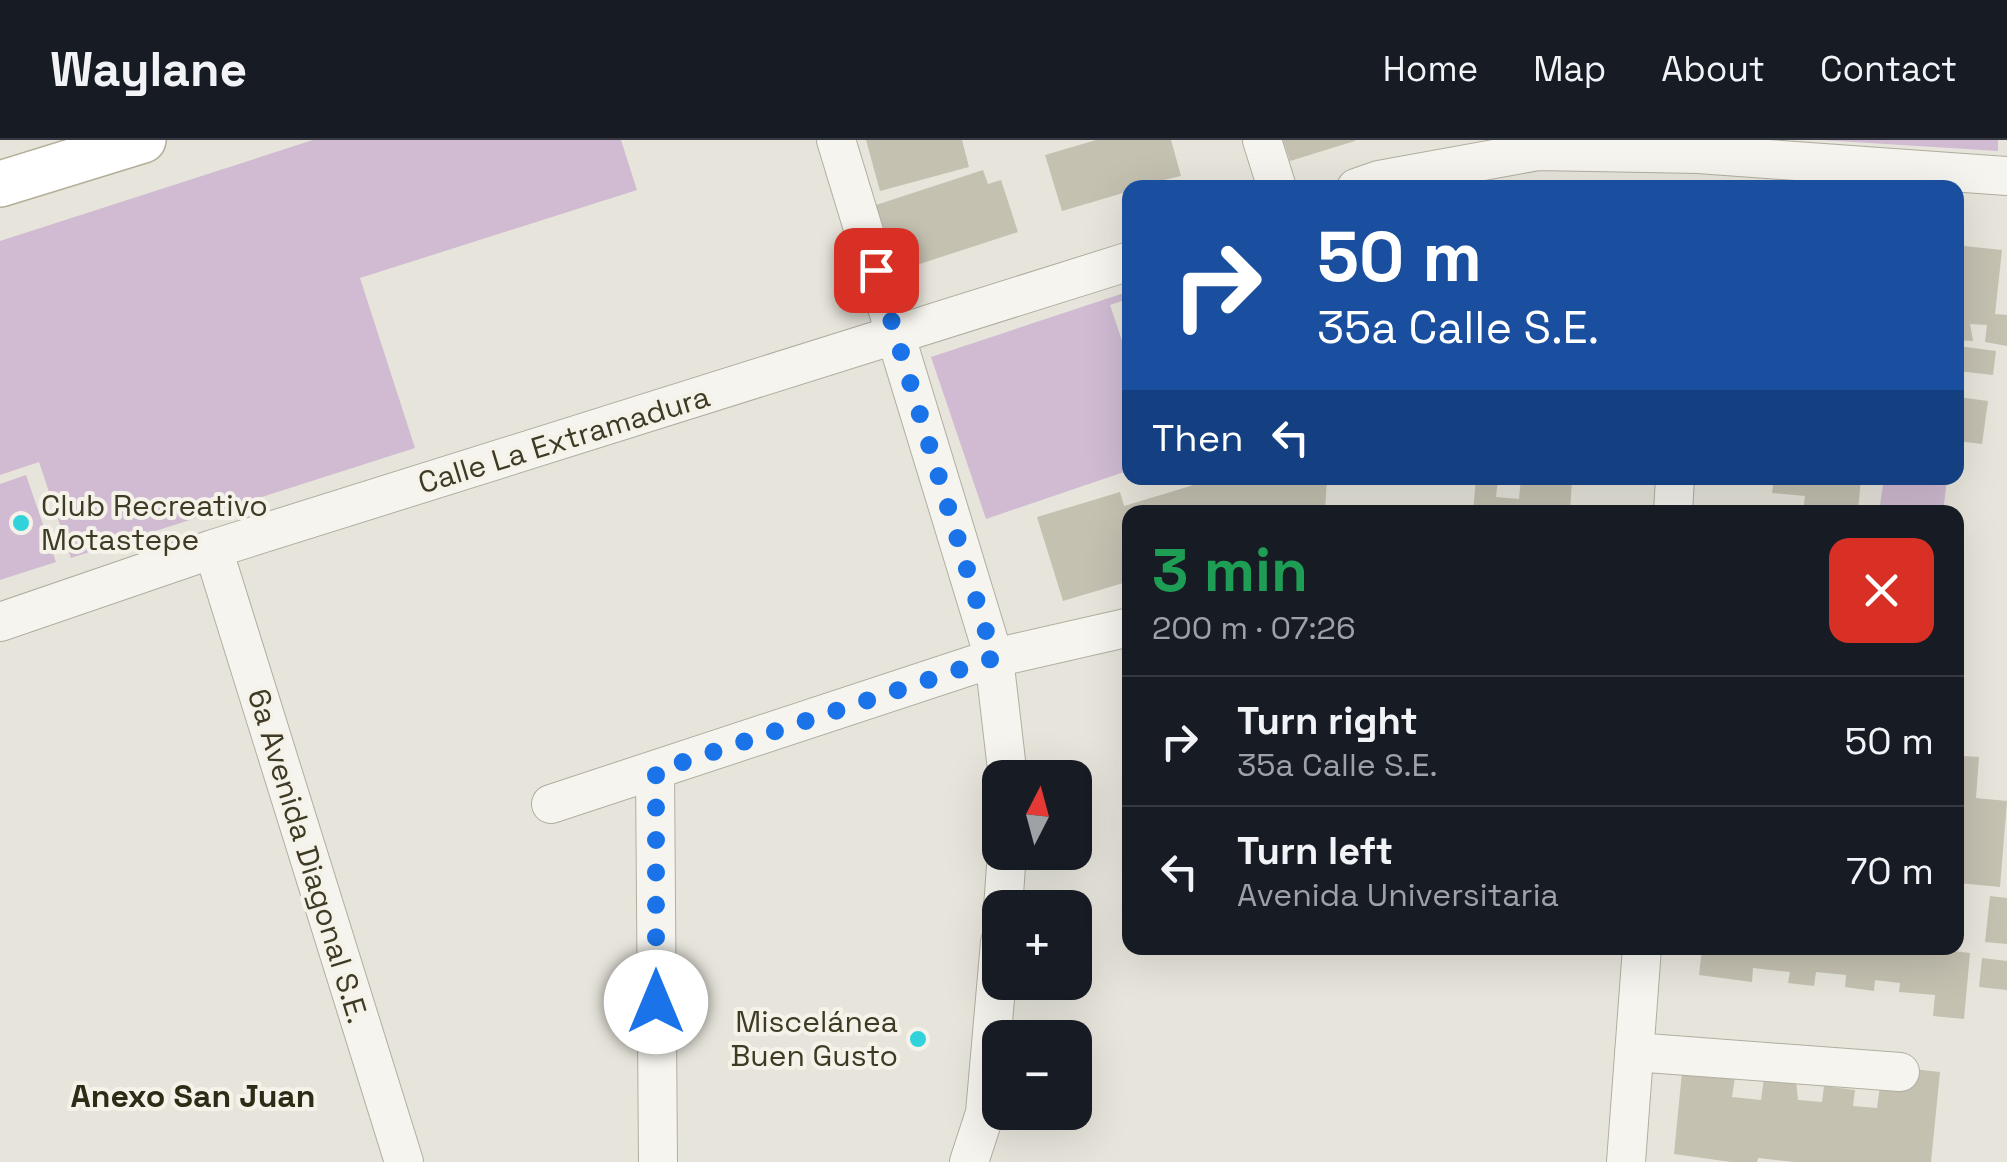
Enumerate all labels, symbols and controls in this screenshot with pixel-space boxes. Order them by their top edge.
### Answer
text: Waylane [50,39,247,100]
text: Home [1383,47,1478,91]
text: Map [1533,47,1606,91]
text: About [1661,47,1765,91]
text: Contact [1820,47,1957,91]
text: 50 m [1317,212,1482,301]
icon: right [1152,220,1282,350]
pin [834,228,919,313]
icon: arrive [849,243,904,298]
text: 35a Calle S.E. [1317,299,1599,356]
street label: Calle La Extramadura [413,377,714,502]
icon: left [1263,410,1318,465]
text: Then [1152,414,1243,462]
place label: Club Recreativo Motastepe [41,486,268,559]
marker: Club Recreativo Motastepe [10,512,32,534]
text: 3 min [1152,532,1308,609]
button: close [1829,538,1934,643]
text: 200 m · 07:26 [1152,608,1355,648]
street label: 6a Avenida Diagonal S.E. [239,684,378,1028]
text: Turn right [1237,697,1418,745]
icon: right [1152,714,1207,769]
text: 50 m [1844,717,1934,765]
text: 35a Calle S.E. [1237,745,1438,785]
north arrow [982,760,1092,870]
map controls [982,760,1092,1130]
text: Turn left [1237,827,1393,875]
icon: left [1152,844,1207,899]
text: 70 m [1846,847,1934,895]
text: Avenida Universitaria [1237,875,1559,915]
button: + [982,890,1092,1000]
position arrow [604,950,708,1054]
place label: Miscelánea Buen Gusto [731,1002,898,1075]
button: − [982,1020,1092,1130]
marker: Miscelánea Buen Gusto [907,1028,929,1050]
district label: Anexo San Juan [70,1076,316,1116]

